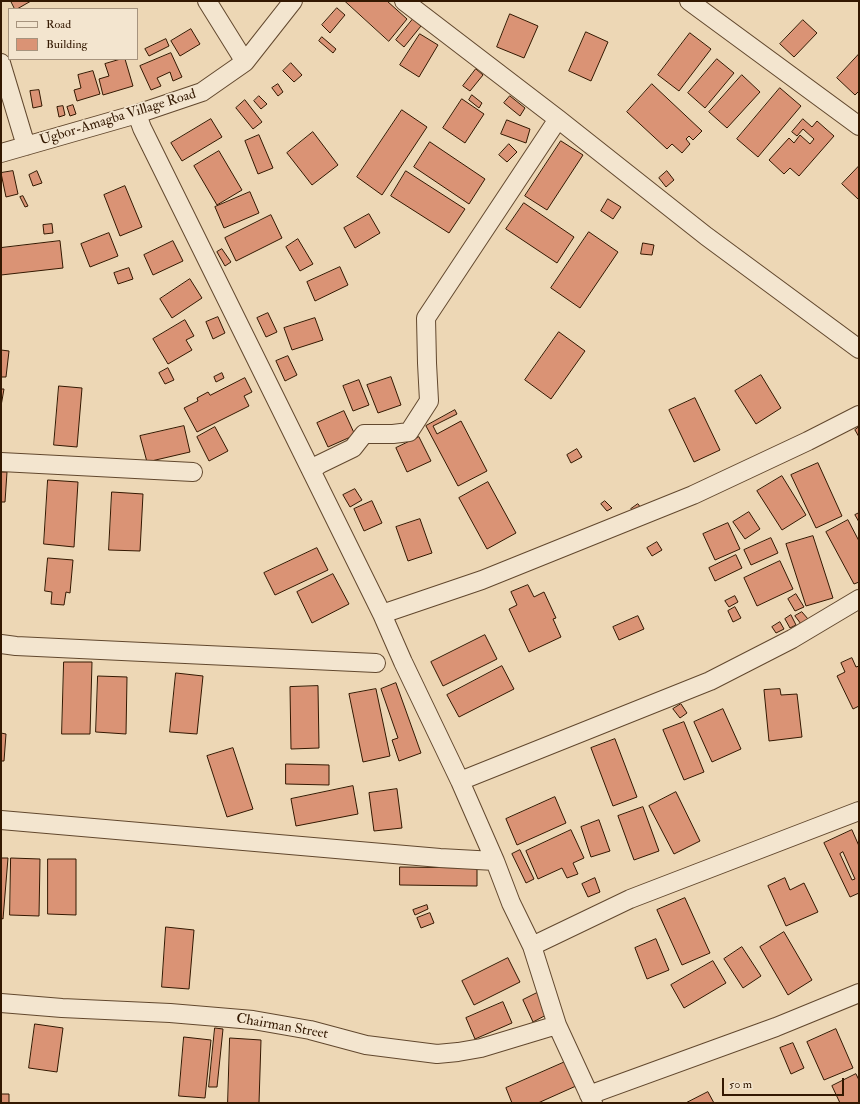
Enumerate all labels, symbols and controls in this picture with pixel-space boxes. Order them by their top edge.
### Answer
legend [8,8,138,60]
text: Road [46,17,71,32]
text: Building [46,37,87,52]
street label: Ugbor-Amagba Village Road [38,86,198,150]
street label: Chairman Street [235,1011,329,1043]
scale bar [724,1070,846,1096]
text: 50 m [729,1077,752,1092]

